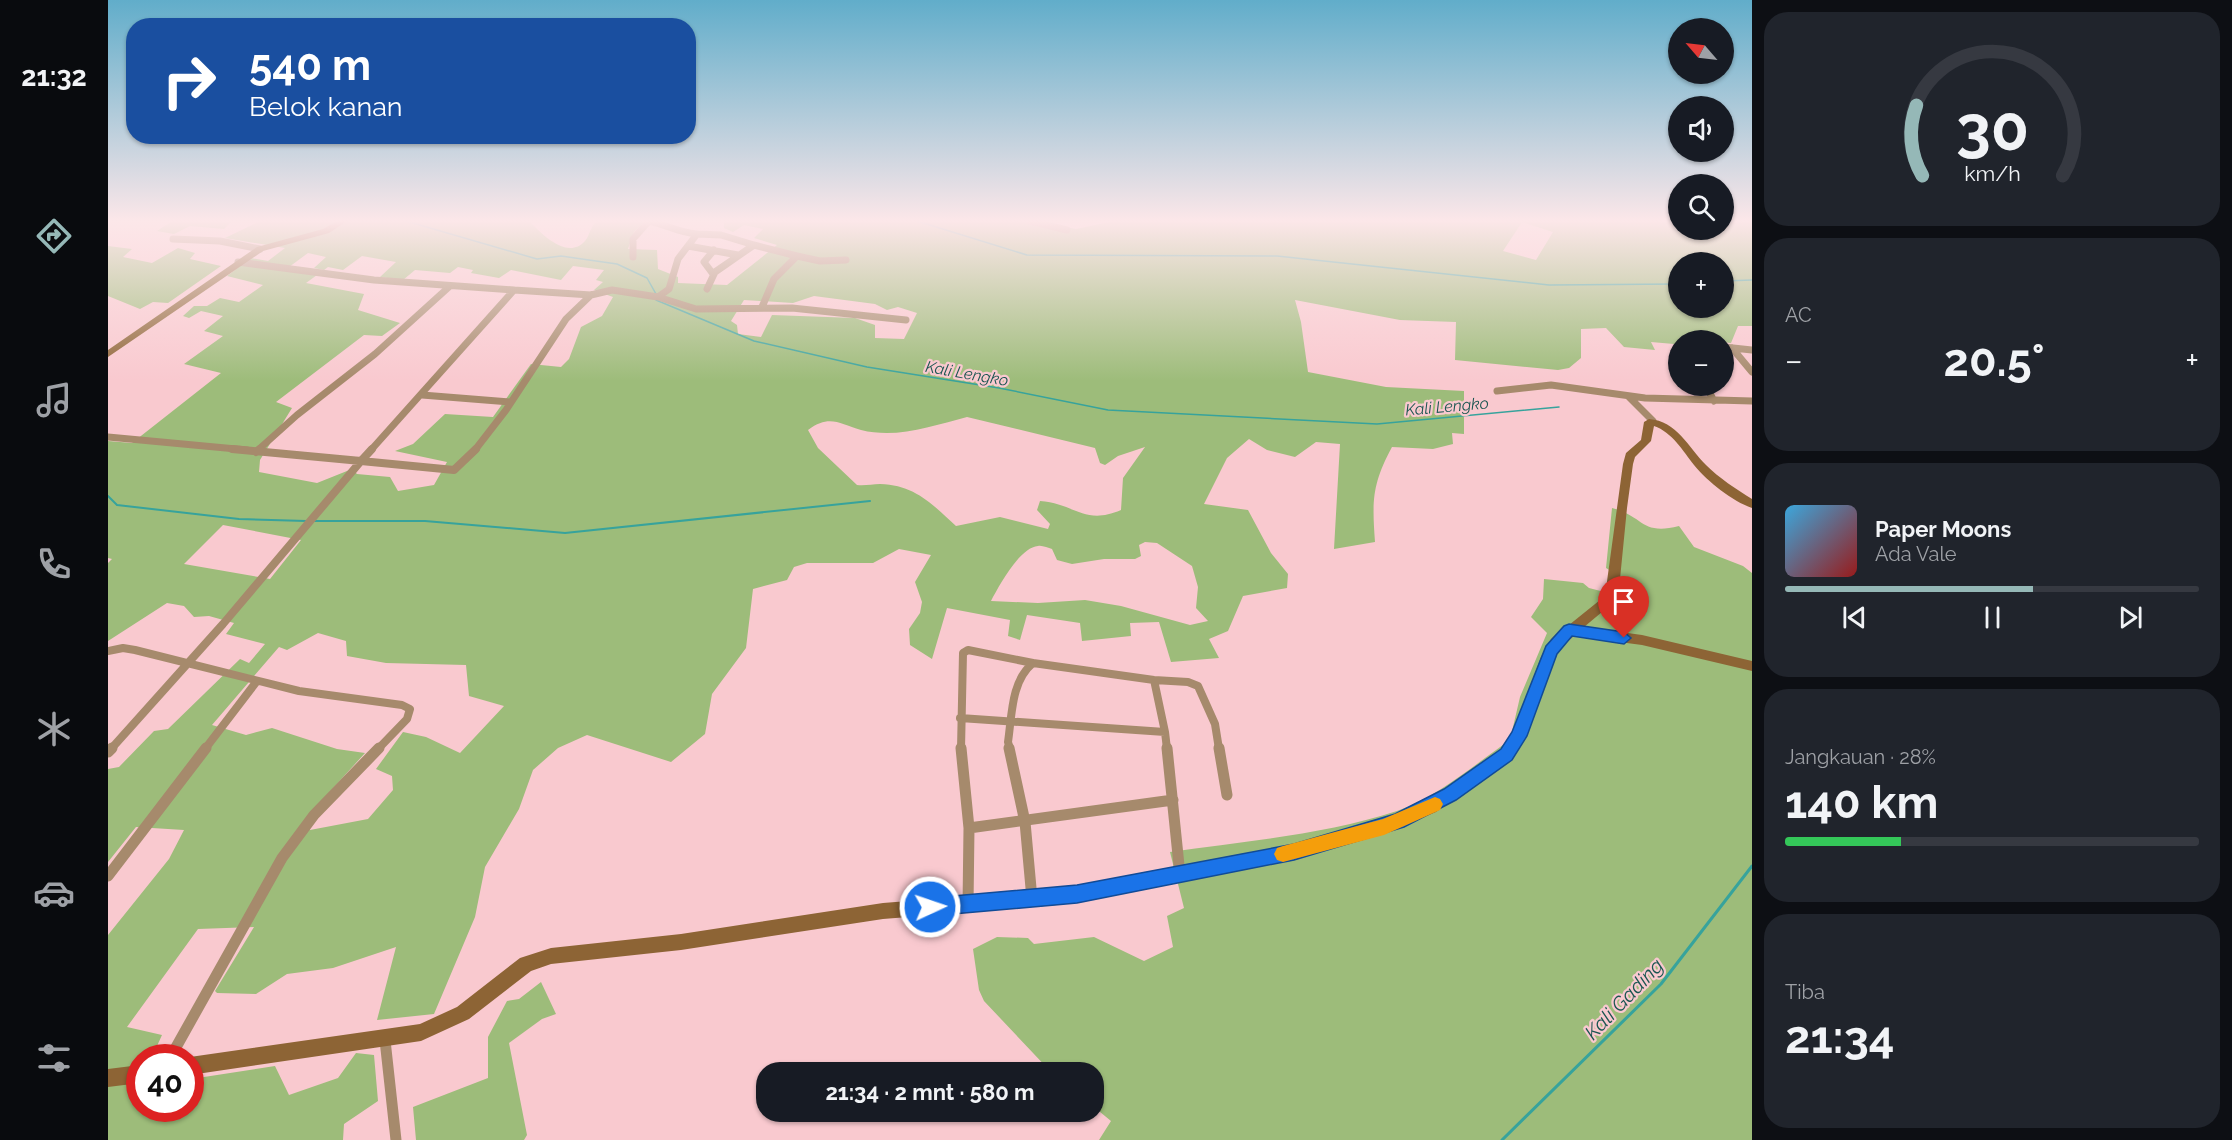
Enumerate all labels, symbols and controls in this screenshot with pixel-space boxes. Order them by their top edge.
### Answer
north arrow [1668,18,1734,84]
map controls [1668,18,1734,396]
text: 540 m [249,41,371,90]
icon: right [150,42,228,120]
text: 21:32 [21,61,87,92]
text: Belok kanan [249,91,403,122]
text: 30 [1955,91,2029,165]
button: sound [1668,96,1734,162]
text: km/h [1964,161,2020,186]
button: search [1668,174,1734,240]
icon: directions [33,215,75,257]
button: + [1668,252,1734,318]
text: AC [1785,303,1812,327]
button: − [1668,330,1734,396]
text: 20.5° [1944,334,2044,387]
text: − [1785,341,1803,380]
text: + [2185,341,2199,380]
water label: Kali Lengko [924,357,1010,390]
icon: music [33,379,75,421]
water label: Kali Lengko [1405,393,1490,420]
text: Paper Moons [1875,516,2011,542]
text: Ada Vale [1875,542,1957,566]
icon: phone [33,543,75,585]
pin [1598,576,1649,638]
icon: arrive [1607,585,1640,618]
icon: previous [1838,601,1871,634]
icon: pause [1976,601,2009,634]
icon: next [2114,601,2147,634]
icon: climate [33,708,75,750]
text: Jangkauan · 28% [1785,745,1936,769]
text: 140 km [1785,776,1938,829]
icon: car [33,872,75,914]
position arrow [898,875,962,939]
water label: Kali Gading [1580,953,1669,1044]
text: Tiba [1785,980,1825,1004]
text: 21:34 [1785,1011,1895,1064]
icon: filters [33,1037,75,1079]
speed limit sign: 40 [126,1044,204,1122]
text: 21:34 · 2 mnt · 580 m [825,1079,1035,1105]

